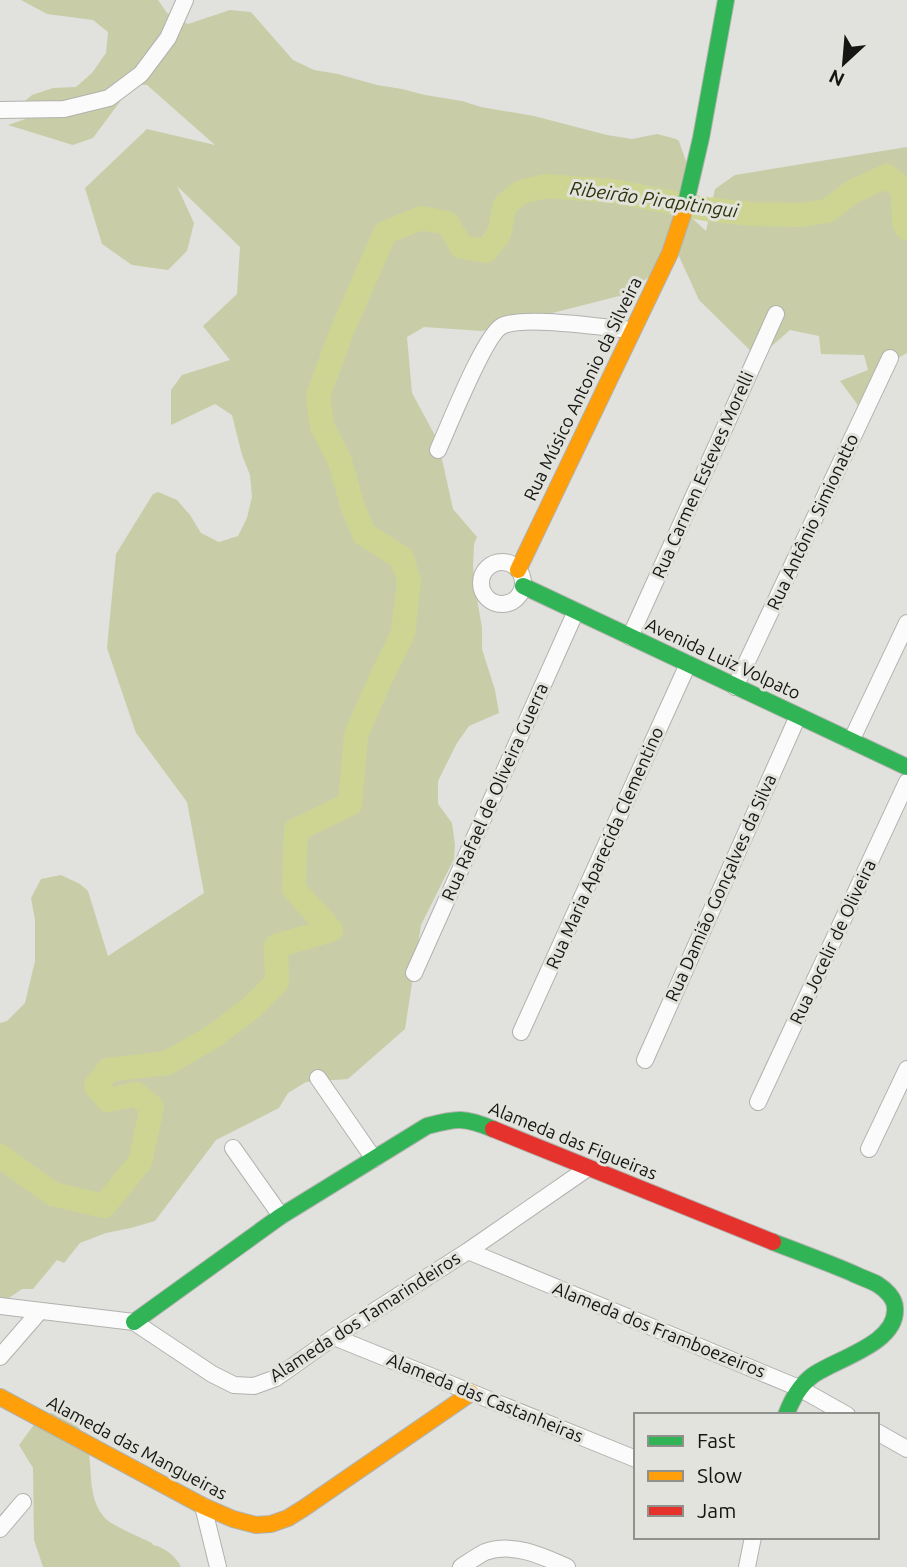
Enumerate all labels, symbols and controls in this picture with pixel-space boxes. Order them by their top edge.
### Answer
north arrow [809,28,879,98]
text: N [825,65,848,91]
water label: Ribeirão Pirapitingui [569,176,741,222]
street label: Rua Músico Antonio da Silveira [519,273,645,504]
street label: Rua Carmen Esteves Morelli [647,368,757,581]
street label: Rua Antônio Simionatto [762,430,862,613]
street label: Avenida Luiz Volpato [643,613,804,703]
street label: Rua Rafael de Oliveira Guerra [437,680,551,903]
street label: Rua Maria Aparecida Clementino [541,723,667,972]
street label: Rua Damião Gonçalves da Silva [661,771,779,1004]
street label: Rua Jocelir de Oliveira [785,856,879,1027]
street label: Alameda das Figueiras [486,1097,660,1183]
street label: Alameda dos Tamarindeiros [266,1247,464,1385]
street label: Alameda dos Framboezeiros [550,1277,769,1381]
street label: Alameda das Castanheiras [384,1348,587,1446]
street label: Alameda das Mangueiras [44,1391,231,1503]
legend [634,1413,879,1539]
text: Fast [697,1428,735,1452]
text: Slow [697,1463,742,1487]
text: Jam [697,1498,736,1522]

